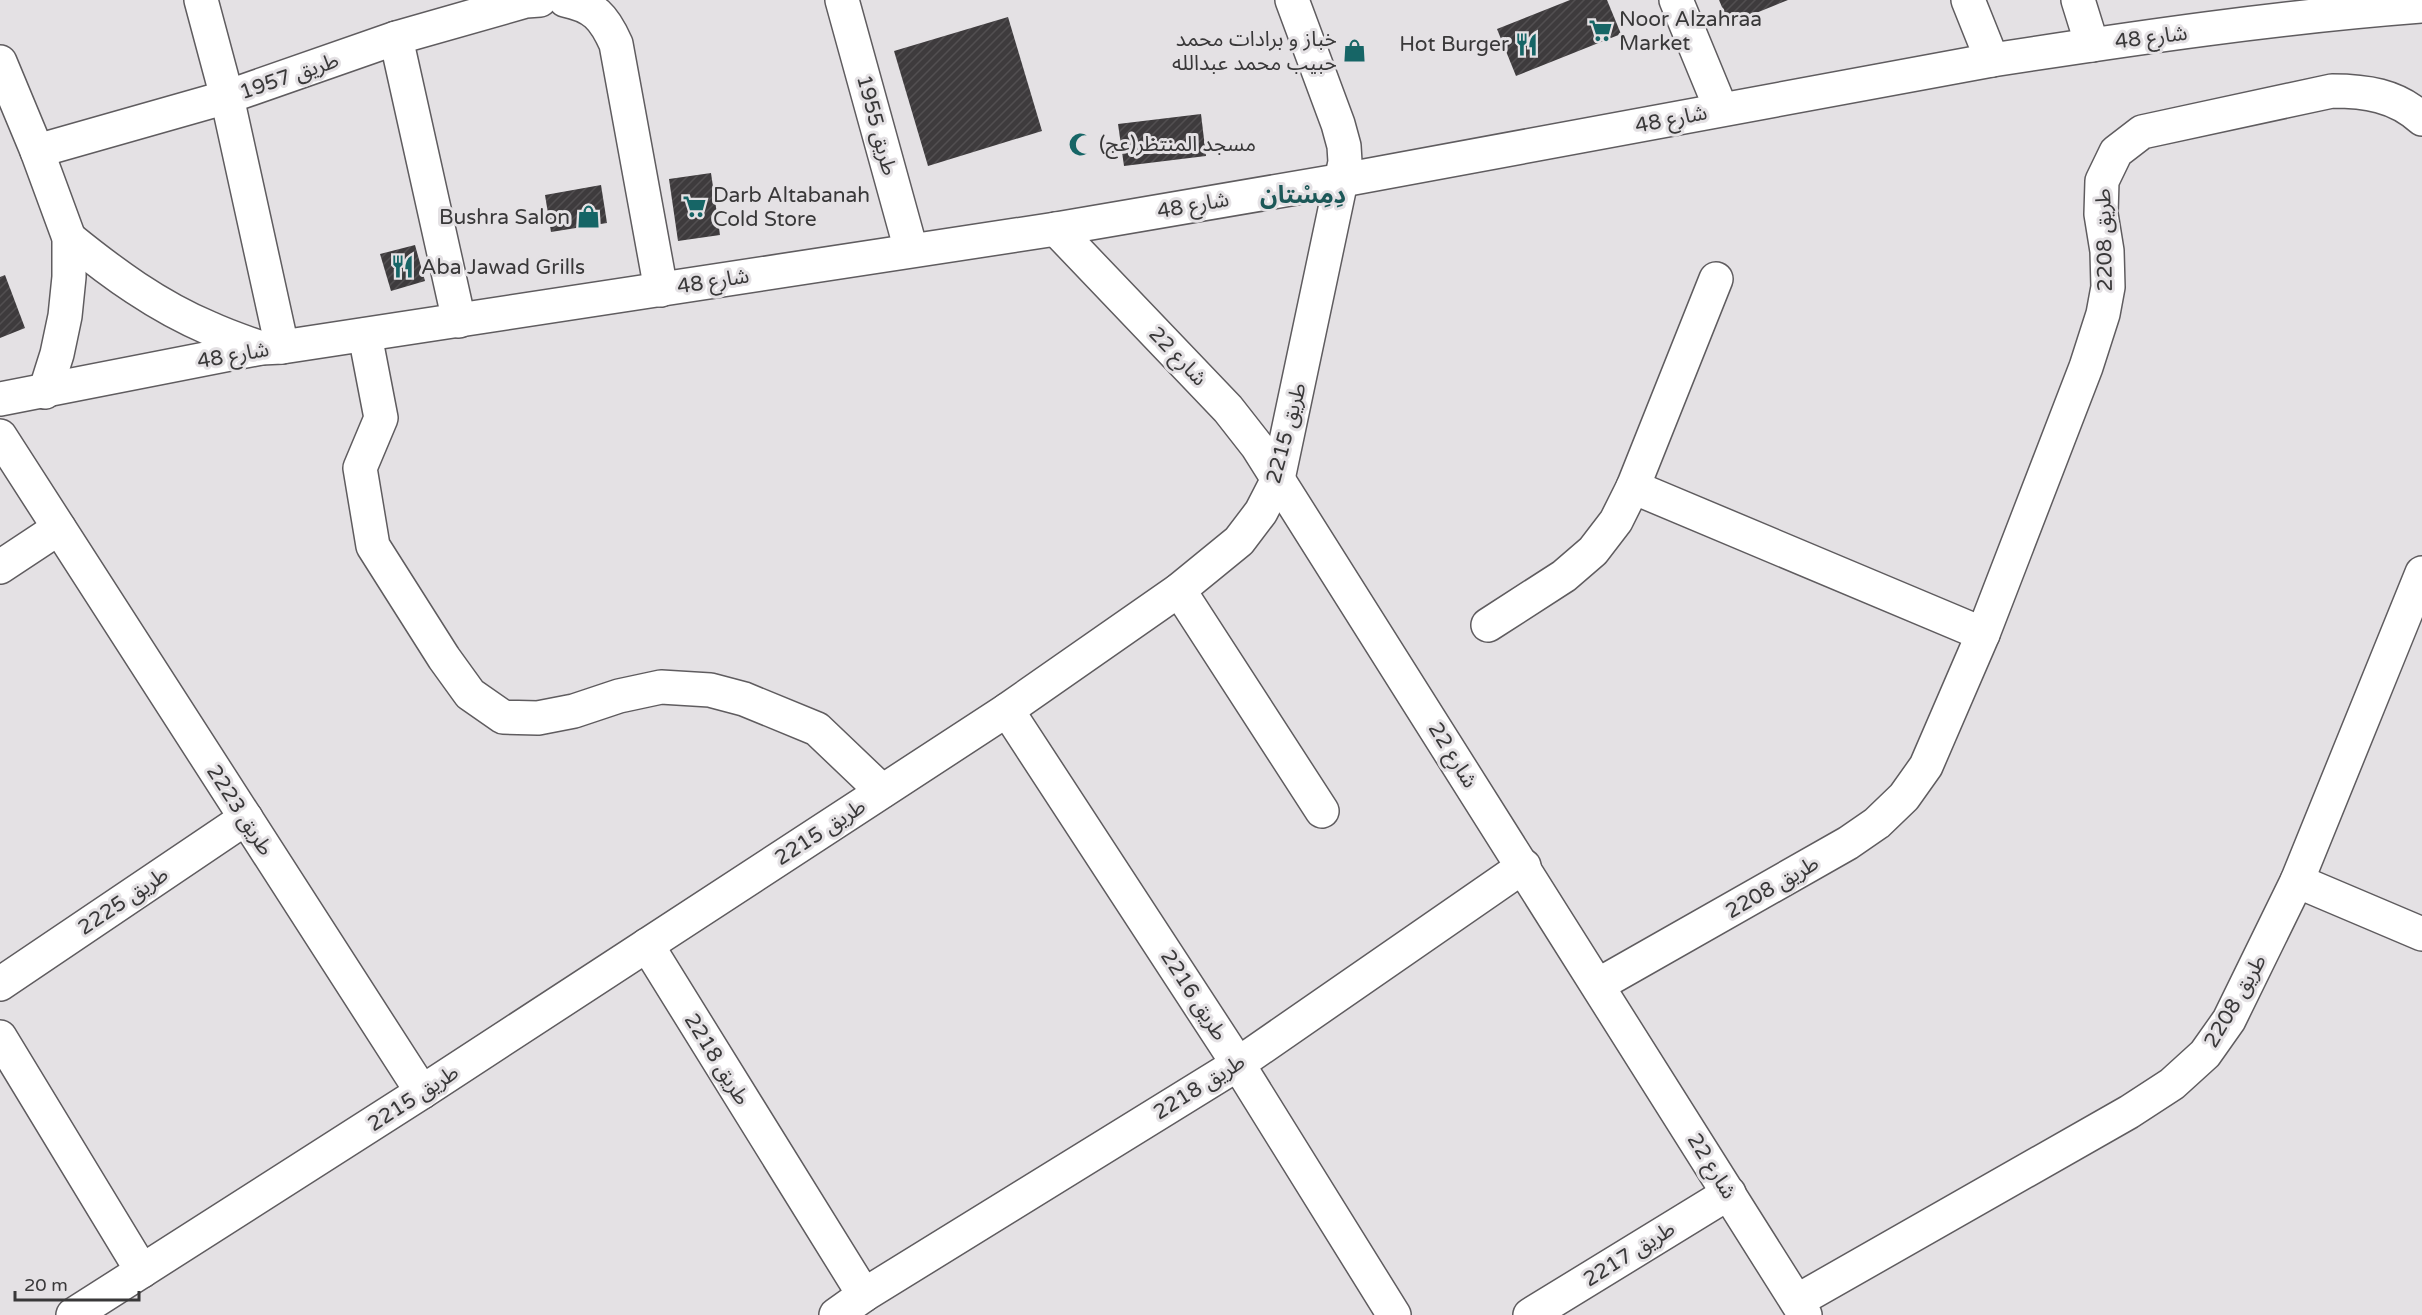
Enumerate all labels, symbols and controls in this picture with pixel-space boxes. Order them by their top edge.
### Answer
place label: Noor Alzahraa Market [1619,7,1762,56]
supermarket icon: Noor Alzahraa Market [1588,18,1614,44]
street label: شارع 48 [2113,21,2189,56]
place label: خباز و برادات محمد حبيب محمد عبدالله [1172,27,1337,76]
restaurant icon: Hot Burger [1514,31,1540,57]
place label: Hot Burger [1399,32,1509,57]
shop icon: خباز و برادات محمد حبيب محمد عبدالله [1342,38,1368,64]
street label: طريق 1957 [236,48,342,105]
street label: طريق 1955 [851,72,902,178]
street label: شارع 48 [1633,100,1710,141]
mosque icon: مسجد المنتظر(عج) [1068,131,1094,157]
place label: مسجد المنتظر(عج) [1099,132,1256,159]
district label: دِمِسْتان [1260,181,1346,210]
place label: Darb Altabanah Cold Store [713,183,870,232]
street label: شارع 48 [1155,187,1231,226]
street label: طريق 2208 [2091,188,2118,292]
supermarket icon: Darb Altabanah Cold Store [682,194,708,220]
shop icon: Bushra Salon [575,204,601,230]
place label: Bushra Salon [439,205,570,230]
restaurant icon: Aba Jawad Grills [390,254,416,280]
place label: Aba Jawad Grills [421,255,585,280]
street label: شارع 48 [675,263,751,302]
street label: شارع 22 [1142,321,1212,393]
street label: شارع 48 [195,337,271,376]
street label: طريق 2215 [1261,380,1312,486]
street label: شارع 22 [1421,718,1482,794]
street label: طريق 2223 [201,760,278,860]
street label: طريق 2215 [770,794,870,871]
street label: طريق 2208 [1721,851,1823,924]
street label: طريق 2225 [73,862,173,941]
street label: طريق 2216 [1155,945,1232,1045]
street label: طريق 2208 [2199,950,2272,1052]
street label: طريق 2218 [679,1009,755,1110]
street label: طريق 2218 [1149,1049,1250,1125]
street label: طريق 2215 [363,1060,463,1137]
street label: شارع 22 [1680,1129,1741,1205]
street label: طريق 2217 [1579,1216,1680,1292]
scale bar [15,1264,140,1302]
text: 20 m [24,1274,68,1296]

